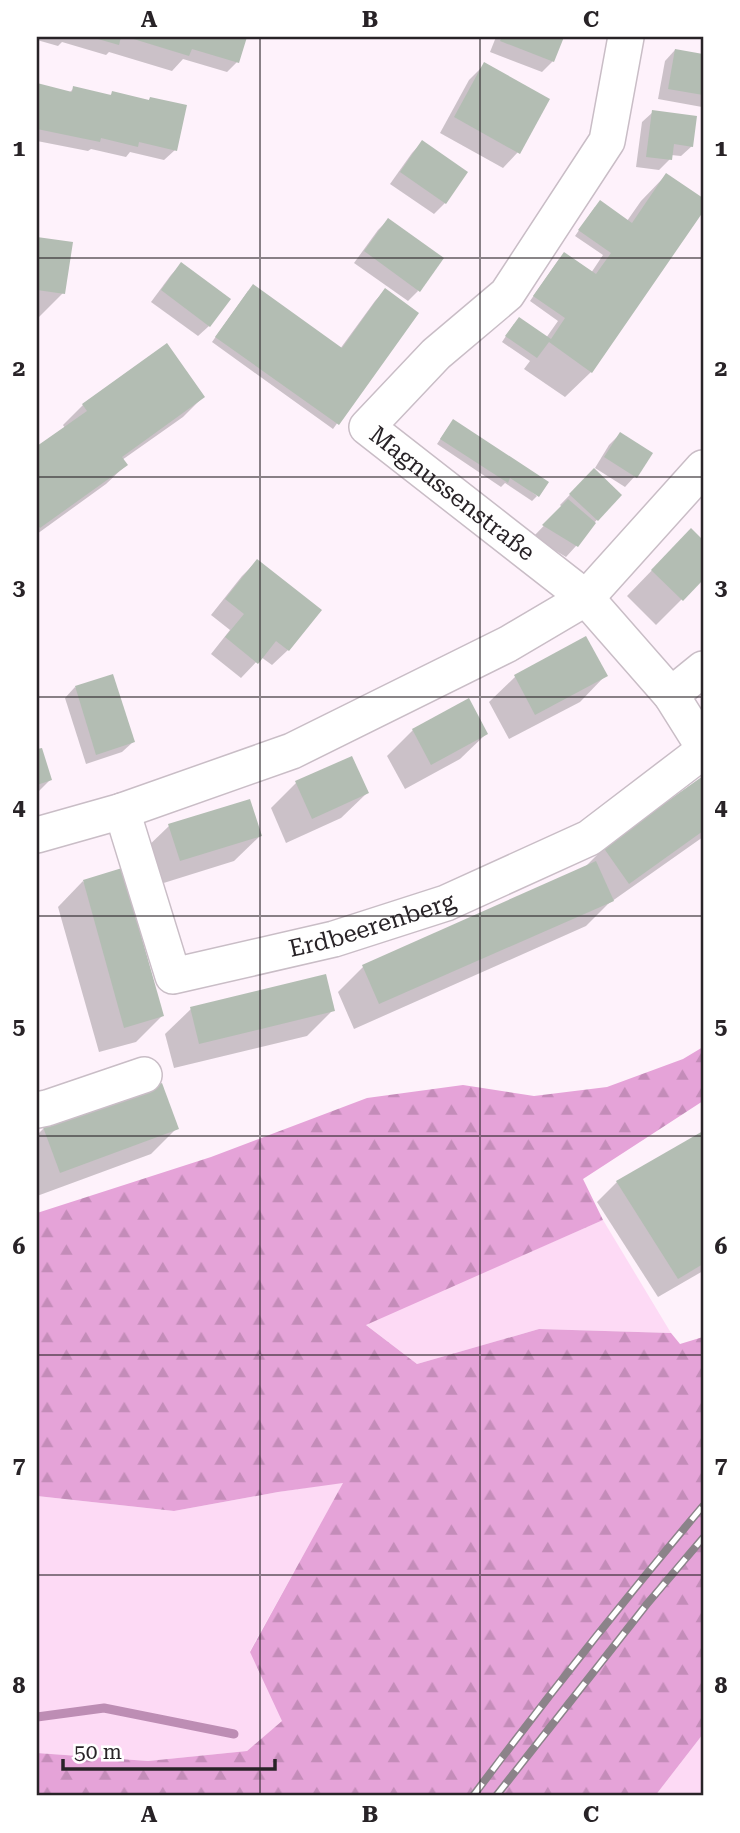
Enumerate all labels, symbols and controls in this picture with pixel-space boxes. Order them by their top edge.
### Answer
text: A [141,6,158,33]
text: B [362,6,378,33]
text: C [583,6,599,33]
text: 1 [13,135,26,162]
text: 1 [715,135,728,162]
text: 2 [13,355,25,382]
text: 2 [715,355,727,382]
street label: Magnussenstraße [364,420,540,567]
text: 3 [13,574,26,601]
text: 3 [715,574,728,601]
text: 4 [13,794,26,821]
text: 4 [715,794,728,821]
street label: Erdbeerenberg [286,887,460,963]
text: 5 [13,1013,26,1040]
text: 5 [715,1013,728,1040]
text: 6 [13,1233,26,1260]
text: 6 [715,1233,728,1260]
text: 7 [13,1452,26,1479]
text: 7 [715,1452,728,1479]
text: 8 [13,1672,26,1699]
text: 8 [715,1672,728,1699]
scale bar [63,1728,275,1772]
text: 50 m [74,1740,122,1764]
text: A [141,1801,158,1828]
text: B [362,1801,378,1828]
text: C [583,1801,599,1828]

